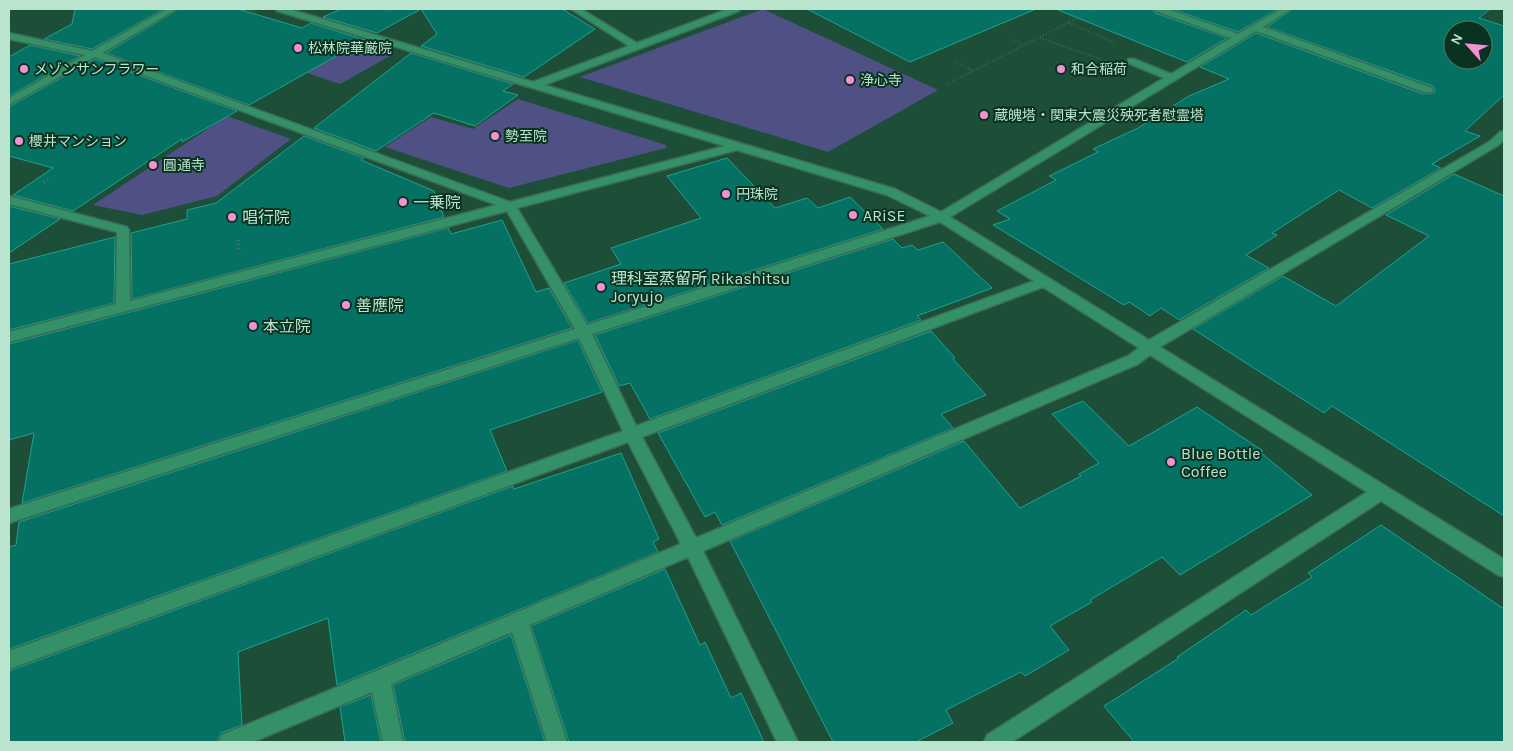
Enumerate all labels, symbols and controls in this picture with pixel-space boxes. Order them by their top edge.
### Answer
north arrow [1443,20,1493,70]
text: N [1447,31,1467,48]
place label: 松林院華厳院 [308,40,392,57]
marker: 松林院華厳院 [292,42,304,54]
place label: メゾンサンフラワー [34,61,160,78]
place label: 和合稲荷 [1071,61,1127,78]
marker: メゾンサンフラワー [18,63,30,75]
marker: 和合稲荷 [1055,63,1067,75]
place label: 浄心寺 [860,72,902,89]
marker: 浄心寺 [844,74,856,86]
place label: 蔵魄塔・関東大震災殃死者慰霊塔 [994,107,1204,124]
marker: 蔵魄塔・関東大震災殃死者慰霊塔 [978,109,990,121]
place label: 勢至院 [505,128,547,145]
marker: 勢至院 [489,130,501,142]
place label: 櫻井マンション [29,133,127,150]
marker: 櫻井マンション [13,135,25,147]
place label: 圓通寺 [163,157,205,174]
marker: 圓通寺 [147,159,159,171]
place label: 円珠院 [736,186,778,203]
marker: 円珠院 [720,188,732,200]
place label: 一乗院 [413,193,461,212]
marker: 一乗院 [397,196,409,208]
place label: ARiSE [863,206,905,225]
place label: 唱行院 [242,208,290,227]
marker: ARiSE [847,209,859,221]
marker: 唱行院 [226,211,238,223]
place label: 理科室蒸留所 Rikashitsu Joryujo [611,269,790,306]
marker: 理科室蒸留所 Rikashitsu Joryujo [595,281,607,293]
place label: 善應院 [356,296,404,315]
marker: 善應院 [340,299,352,311]
place label: 本立院 [263,317,311,336]
marker: 本立院 [247,320,259,332]
place label: Blue Bottle Coffee [1181,444,1261,481]
marker: Blue Bottle Coffee [1165,456,1177,468]

